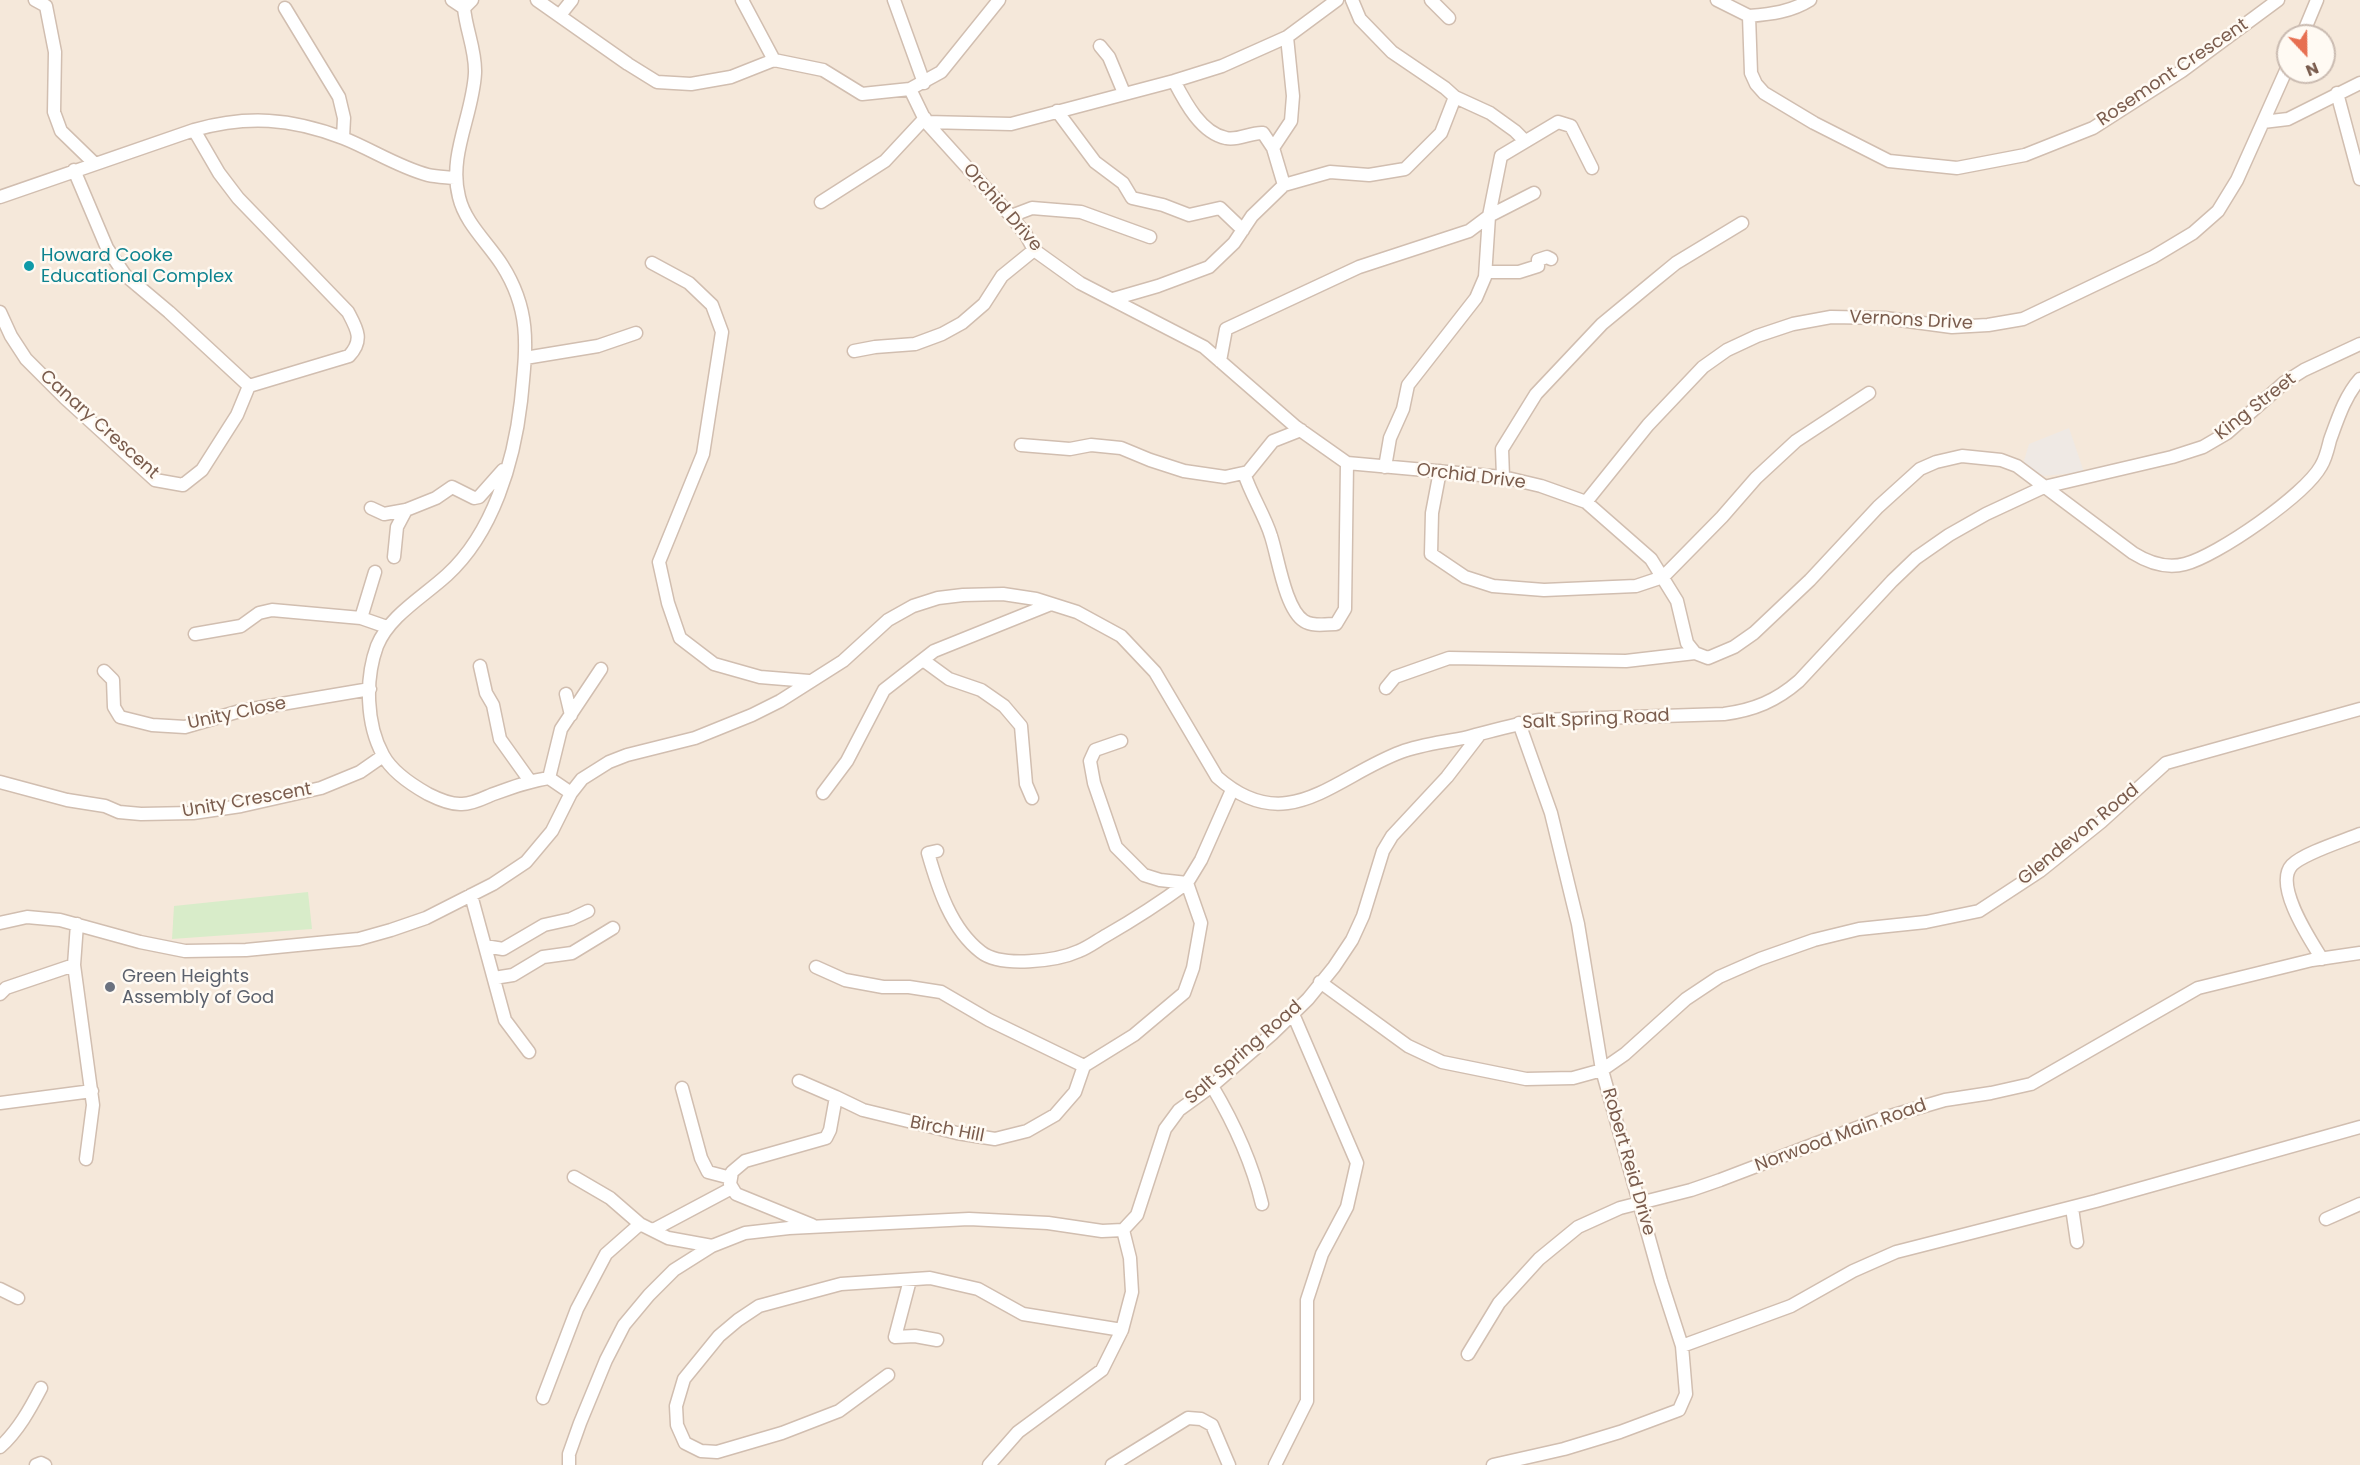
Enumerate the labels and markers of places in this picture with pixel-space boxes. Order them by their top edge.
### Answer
place label: Howard Cooke Educational Complex [41,245,233,288]
marker: Howard Cooke Educational Complex [22,259,36,273]
place label: Green Heights Assembly of God [122,966,274,1008]
marker: Green Heights Assembly of God [103,980,117,994]

